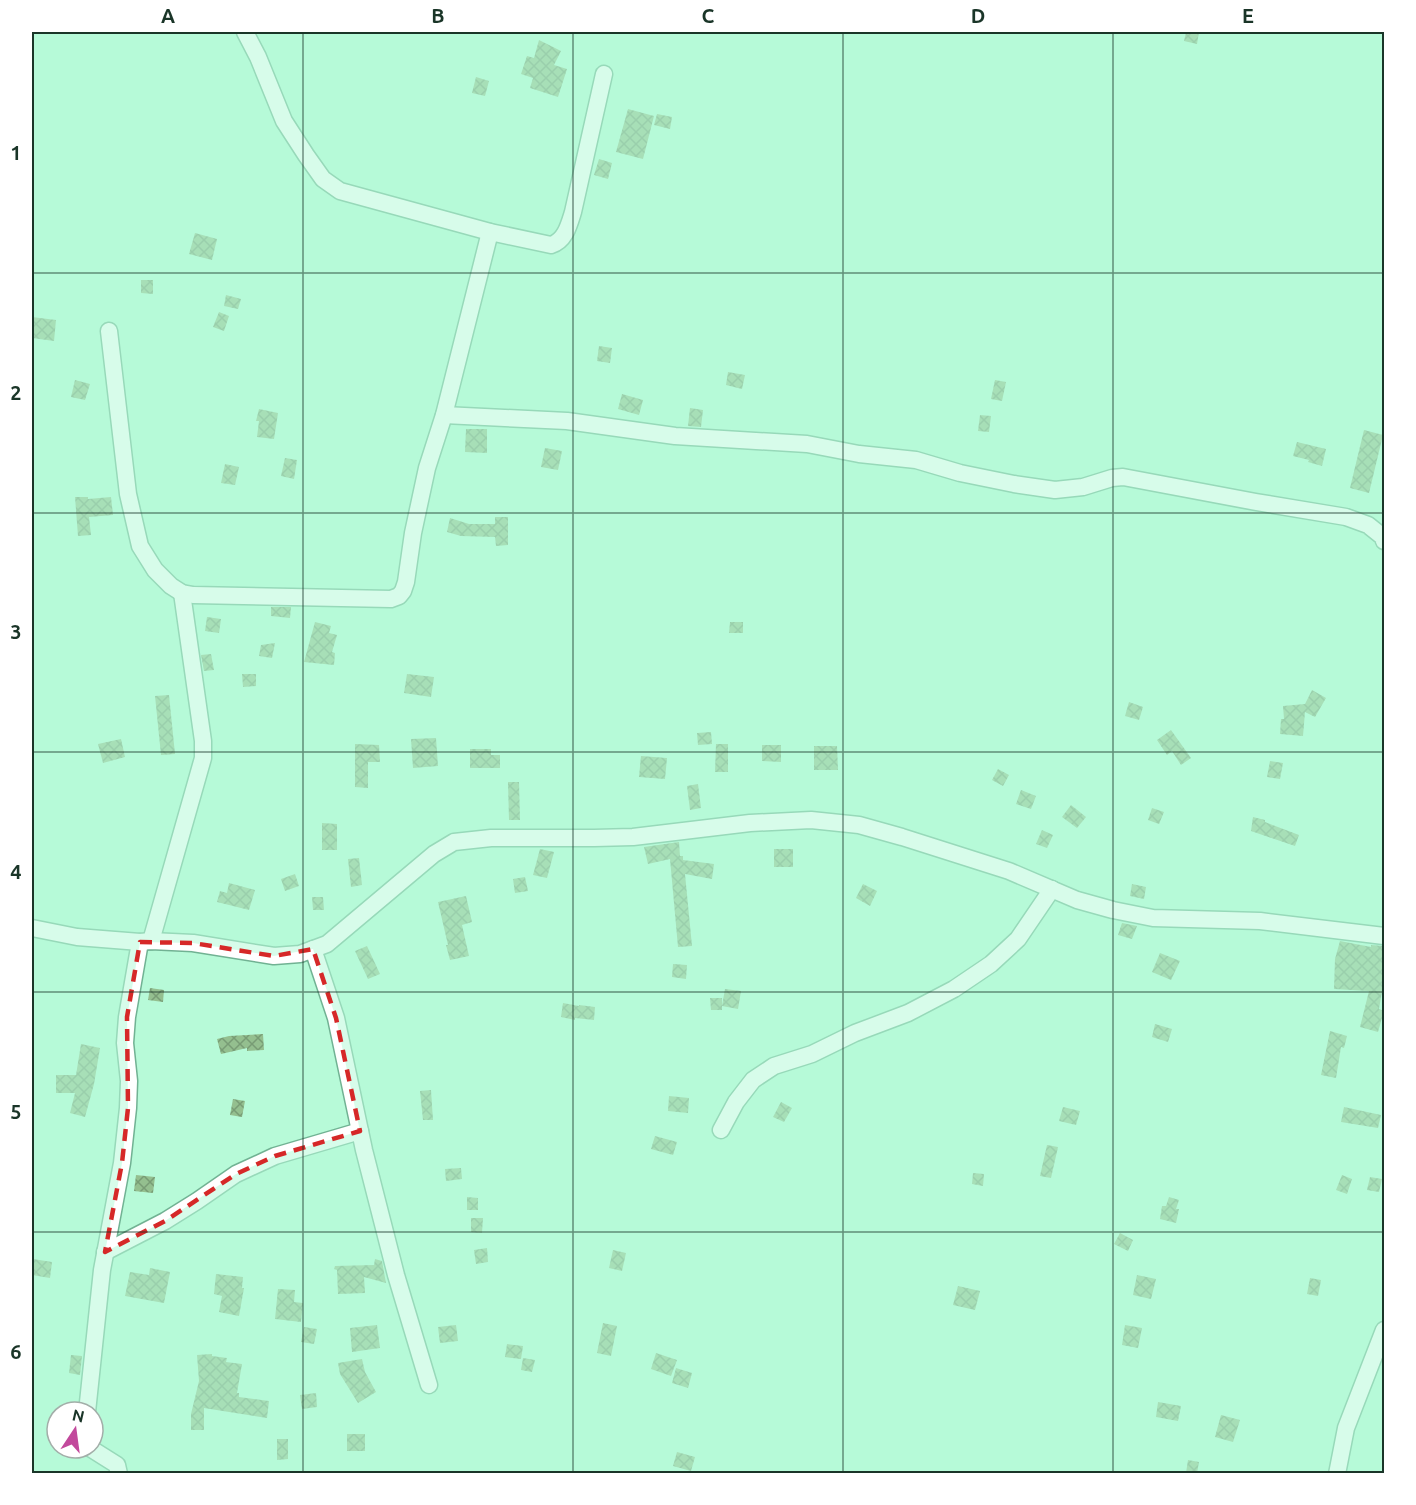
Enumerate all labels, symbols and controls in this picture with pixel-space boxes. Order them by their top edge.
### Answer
text: A [161,4,175,27]
text: B [431,4,445,27]
text: C [702,4,715,27]
text: D [971,4,985,27]
text: E [1242,4,1254,27]
text: 1 [10,141,22,164]
text: 2 [10,381,22,404]
text: 3 [10,620,22,643]
text: 4 [10,860,22,883]
text: 5 [10,1100,22,1123]
text: 6 [10,1340,22,1363]
north arrow [45,1400,105,1460]
text: N [71,1405,86,1425]

